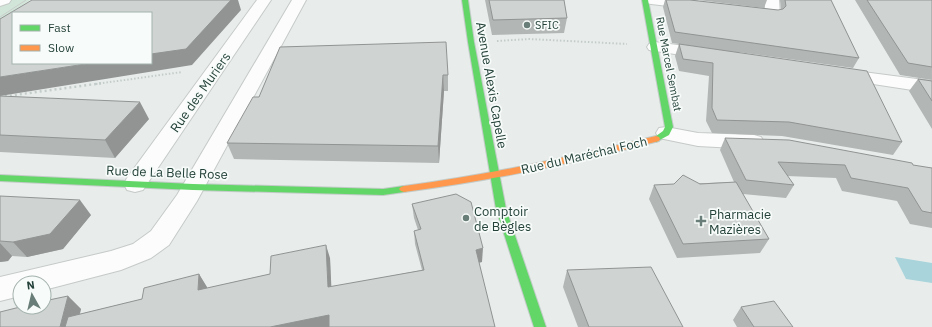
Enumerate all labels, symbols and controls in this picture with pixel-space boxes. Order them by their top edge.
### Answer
legend [12,12,152,64]
street label: Rue Marcel Sembat [653,16,685,113]
place label: SFIC [535,18,559,32]
text: Fast [48,20,71,35]
street label: Avenue Alexis Capelle [472,20,511,150]
marker: SFIC [522,20,532,30]
text: Slow [48,40,74,55]
street label: Rue des Muriers [166,49,234,136]
street label: Rue du Maréchal Foch [519,133,649,178]
street label: Rue de La Belle Rose [106,162,228,183]
place label: Comptoir de Bègles [474,203,531,235]
place label: Pharmacie Mazières [709,206,771,238]
marker: Comptoir de Bègles [461,213,471,223]
marker: Pharmacie Mazières [696,216,706,226]
north arrow [12,275,52,315]
text: N [26,278,36,293]

